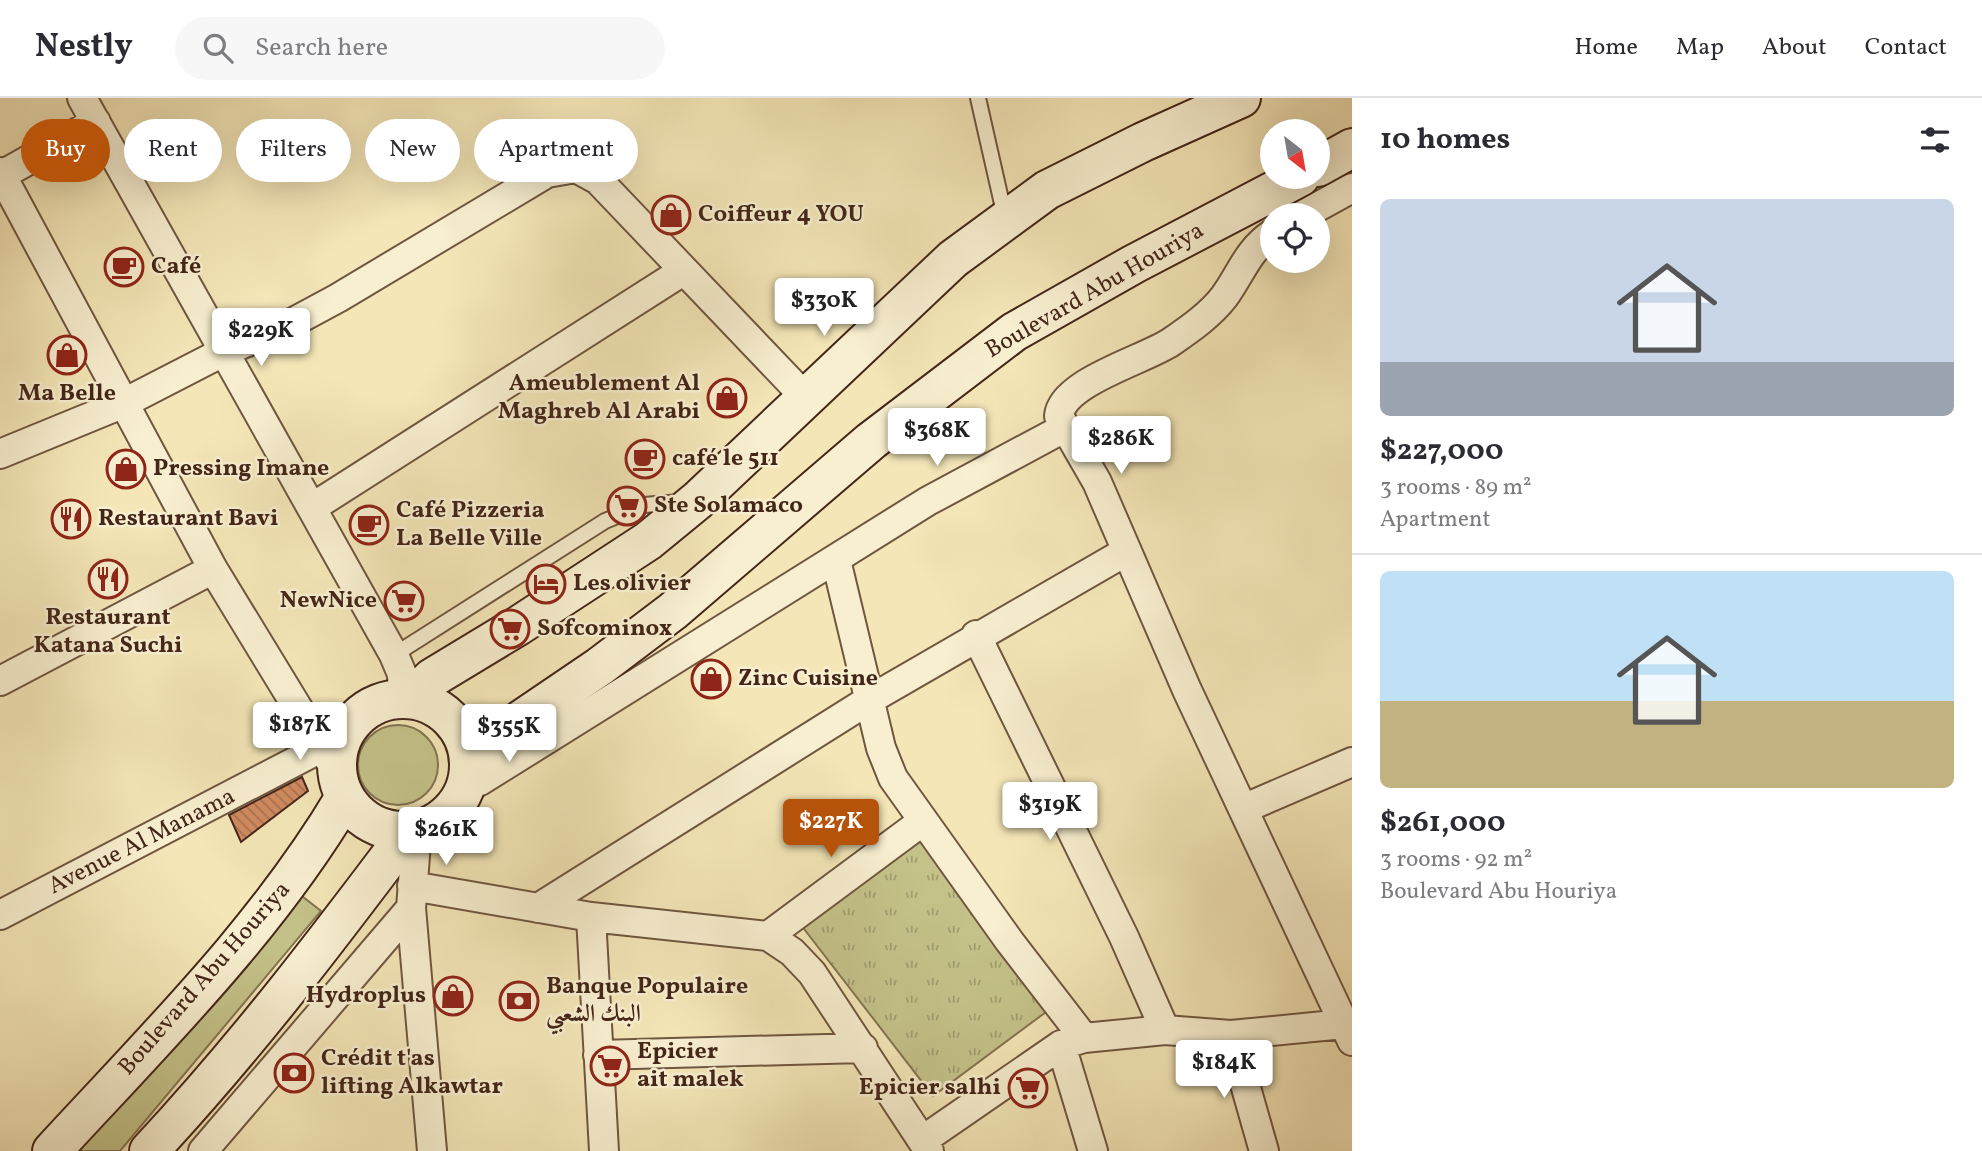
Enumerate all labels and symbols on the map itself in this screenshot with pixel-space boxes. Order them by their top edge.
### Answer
north arrow [1260,119,1330,189]
shop icon: Coiffeur 4 YOU [650,194,692,236]
place label: Coiffeur 4 YOU [698,198,864,232]
street label: Boulevard Abu Houriya [979,214,1211,368]
cafe icon: Café [103,246,145,288]
place label: Café [151,250,201,284]
pin: $330K [775,278,873,338]
pin: $229K [212,308,310,368]
shop icon: Ma Belle [46,334,88,376]
place label: Ameublement Al Maghreb Al Arabi [498,367,700,429]
place label: Ma Belle [18,377,116,411]
shop icon: Ameublement Al Maghreb Al Arabi [706,377,748,419]
pin: $368K [888,408,986,468]
pin: $286K [1072,416,1170,476]
cafe icon: café le 511 [624,438,666,480]
place label: café le 511 [672,442,779,476]
shop icon: Pressing Imane [105,448,147,490]
place label: Pressing Imane [153,452,329,486]
supermarket icon: Ste Solamaco [606,485,648,527]
place label: Ste Solamaco [654,489,803,523]
place label: Café Pizzeria La Belle Ville [396,494,545,556]
restaurant icon: Restaurant Bavi [50,498,92,540]
place label: Restaurant Bavi [98,502,278,536]
cafe icon: Café Pizzeria La Belle Ville [348,504,390,546]
restaurant icon: Restaurant Katana Suchi [87,558,129,600]
hotel icon: Les olivier [525,563,567,605]
place label: Les olivier [573,567,691,601]
supermarket icon: NewNice [383,580,425,622]
place label: NewNice [280,584,377,618]
place label: Restaurant Katana Suchi [33,601,183,663]
supermarket icon: Sofcominox [489,608,531,650]
place label: Sofcominox [537,612,672,646]
shop icon: Zinc Cuisine [690,658,732,700]
place label: Zinc Cuisine [738,662,878,696]
pin: $187K [251,702,349,762]
pin: $355K [460,704,558,764]
street label: Avenue Al Manama [43,780,241,904]
pin: $319K [1001,782,1099,842]
pin: $227K [782,800,880,859]
pin: $261K [397,808,495,867]
street label: Boulevard Abu Houriya [111,874,299,1084]
place label: Banque Populaire البنك الشعبي [546,970,748,1035]
shop icon: Hydroplus [432,975,474,1017]
place label: Hydroplus [306,979,426,1013]
bank icon: Banque Populaire البنك الشعبي [498,980,540,1022]
place label: Epicier ait malek [637,1035,744,1097]
pin: $184K [1175,1040,1273,1100]
place label: Crédit t'as lifting Alkawtar [321,1042,503,1104]
supermarket icon: Epicier ait malek [589,1045,631,1087]
bank icon: Crédit t'as lifting Alkawtar [273,1052,315,1094]
supermarket icon: Epicier salhi [1007,1067,1049,1109]
place label: Epicier salhi [859,1071,1001,1105]

